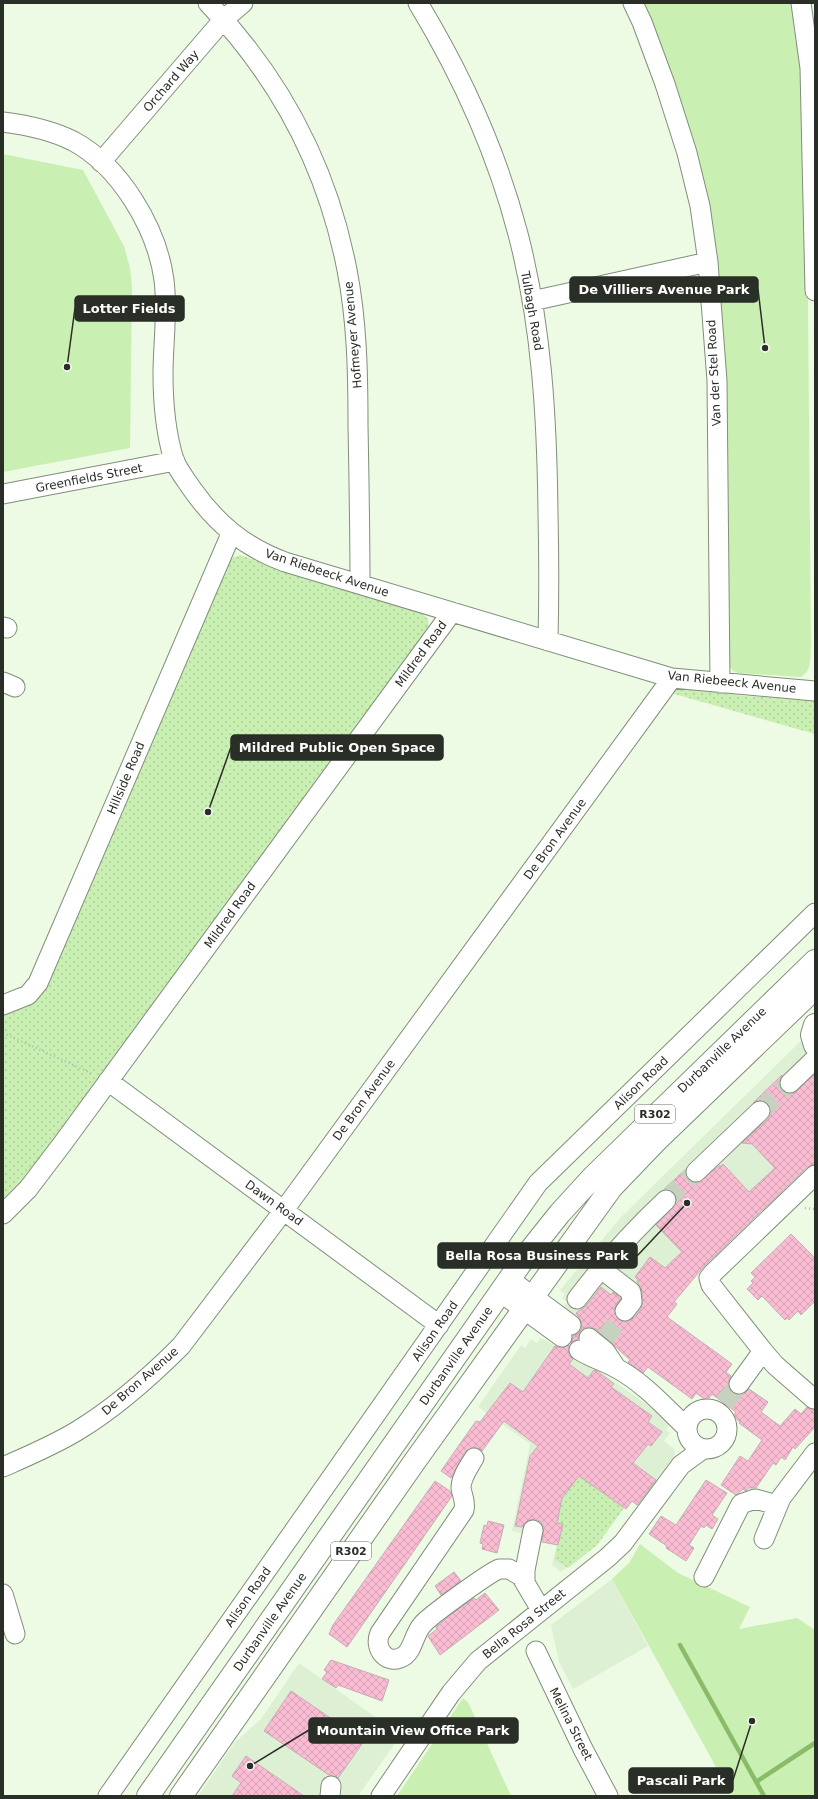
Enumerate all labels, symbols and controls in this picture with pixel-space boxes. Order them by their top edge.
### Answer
street label: Orchard Way [140,47,202,115]
street label: Tulbagh Road [518,269,546,352]
callout: De Villiers Avenue Park [570,277,758,302]
street label: Hofmeyer Avenue [341,281,365,389]
text: De Villiers Avenue Park [578,282,750,297]
callout: Lotter Fields [75,296,184,321]
text: Lotter Fields [82,301,176,316]
street label: Van der Stel Road [704,319,724,427]
street label: Greenfields Street [34,461,144,495]
street label: Van Riebeeck Avenue [263,546,391,600]
street label: Mildred Road [392,618,450,690]
street label: Van Riebeeck Avenue [667,668,797,696]
callout: Mildred Public Open Space [231,735,443,760]
street label: Hillside Road [104,740,148,816]
text: Mildred Public Open Space [239,740,435,755]
street label: De Bron Avenue [521,796,589,882]
street label: Mildred Road [201,879,259,951]
street label: Durbanville Avenue [675,1004,769,1096]
street label: Alison Road [611,1054,671,1112]
street label: De Bron Avenue [330,1057,398,1143]
road number: R302 [635,1105,675,1123]
street label: Dawn Road [242,1177,306,1229]
callout: Bella Rosa Business Park [438,1243,637,1268]
text: Bella Rosa Business Park [445,1248,629,1263]
street label: Alison Road [409,1298,461,1364]
street label: Durbanville Avenue [417,1304,495,1408]
street label: De Bron Avenue [99,1344,181,1418]
road number: R302 [331,1542,371,1560]
street label: Alison Road [222,1564,274,1630]
street label: Durbanville Avenue [231,1570,309,1674]
street label: Bella Rosa Street [480,1586,568,1662]
street label: Melina Street [547,1685,595,1763]
callout: Mountain View Office Park [309,1718,518,1743]
text: Mountain View Office Park [317,1723,510,1738]
callout: Pascali Park [629,1768,733,1793]
text: Pascali Park [637,1773,726,1788]

